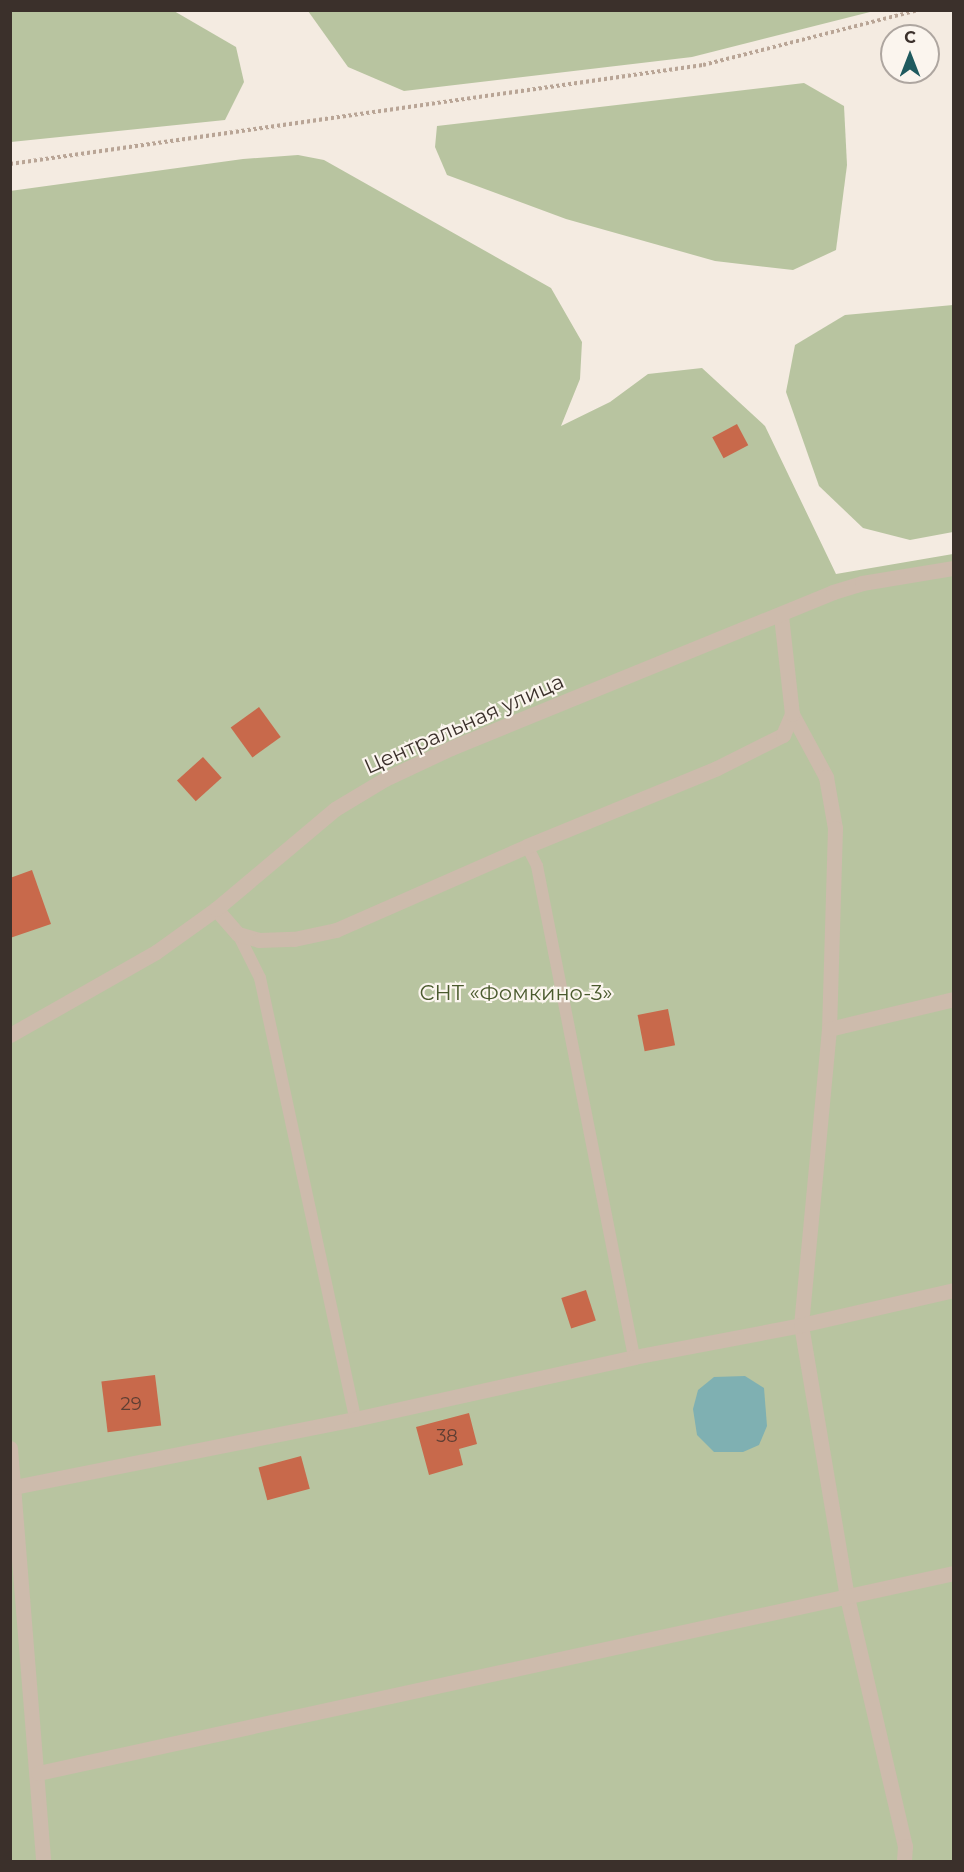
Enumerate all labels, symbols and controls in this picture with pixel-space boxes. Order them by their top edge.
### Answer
north arrow [880,24,940,84]
text: С [904,28,916,47]
street label: Центральная улица [360,669,568,779]
park label: СНТ «Фомкино-3» [419,980,613,1006]
house number: 29 [120,1393,142,1415]
house number: 38 [436,1425,458,1447]

